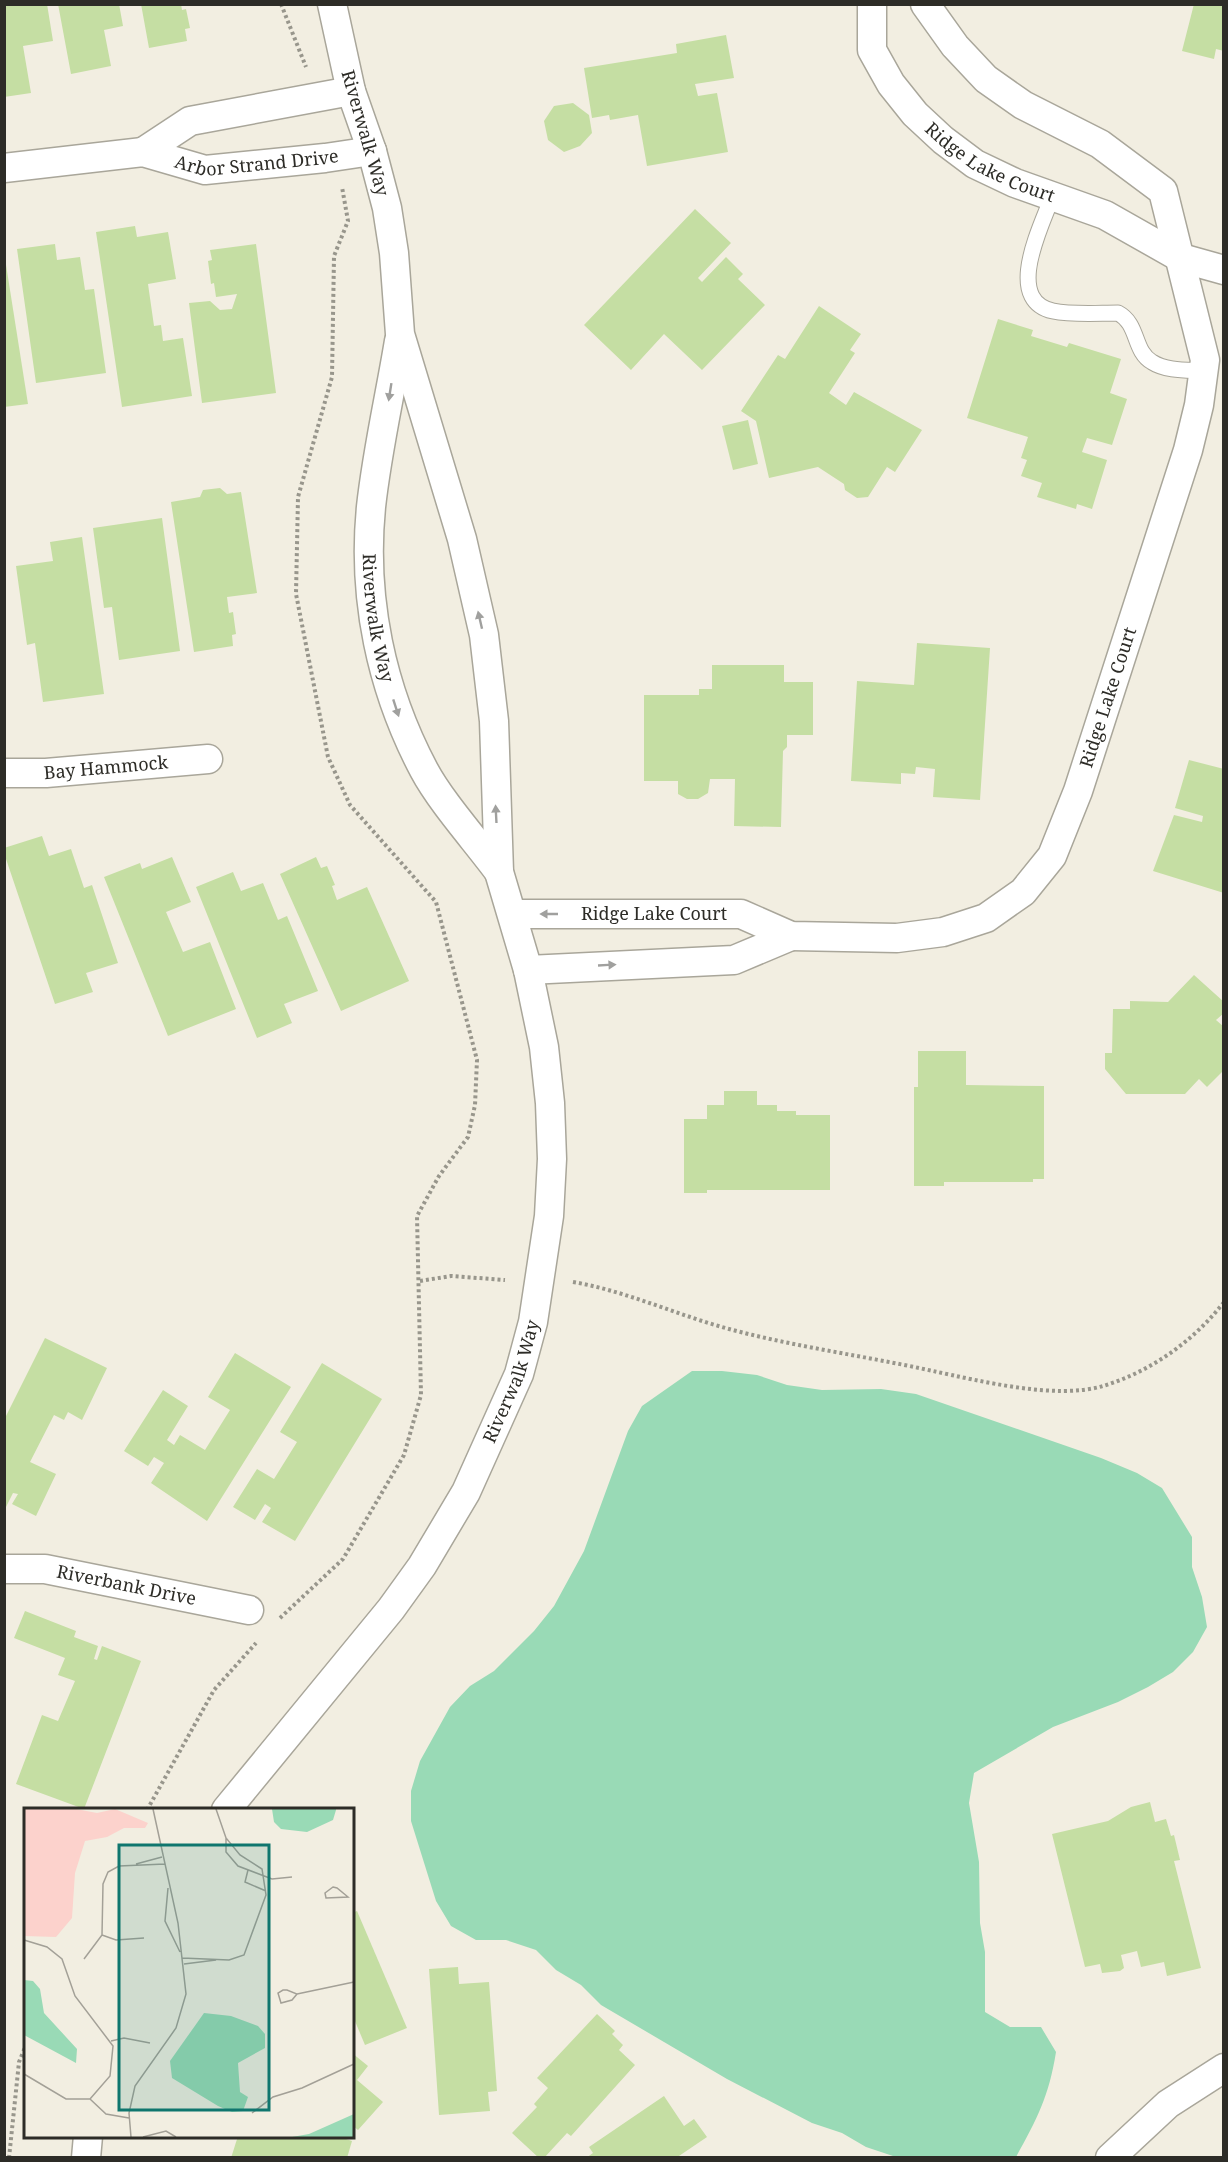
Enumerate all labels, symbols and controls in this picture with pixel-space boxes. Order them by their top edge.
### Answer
street label: Riverwalk Way [336,67,396,199]
street label: Ridge Lake Court [920,116,1058,207]
street label: Arbor Strand Drive [172,143,340,181]
one-way arrow [386,383,395,402]
street label: Riverwalk Way [358,553,401,686]
one-way arrow [475,611,485,629]
street label: Ridge Lake Court [1073,624,1141,770]
one-way arrow [392,699,402,717]
street label: Bay Hammock [43,749,169,784]
one-way arrow [492,805,501,824]
street label: Ridge Lake Court [581,901,727,925]
one-way arrow [539,909,558,919]
one-way arrow [598,960,617,970]
street label: Riverwalk Way [477,1316,544,1447]
street label: Riverbank Drive [55,1559,198,1610]
inset map [24,1808,354,2138]

